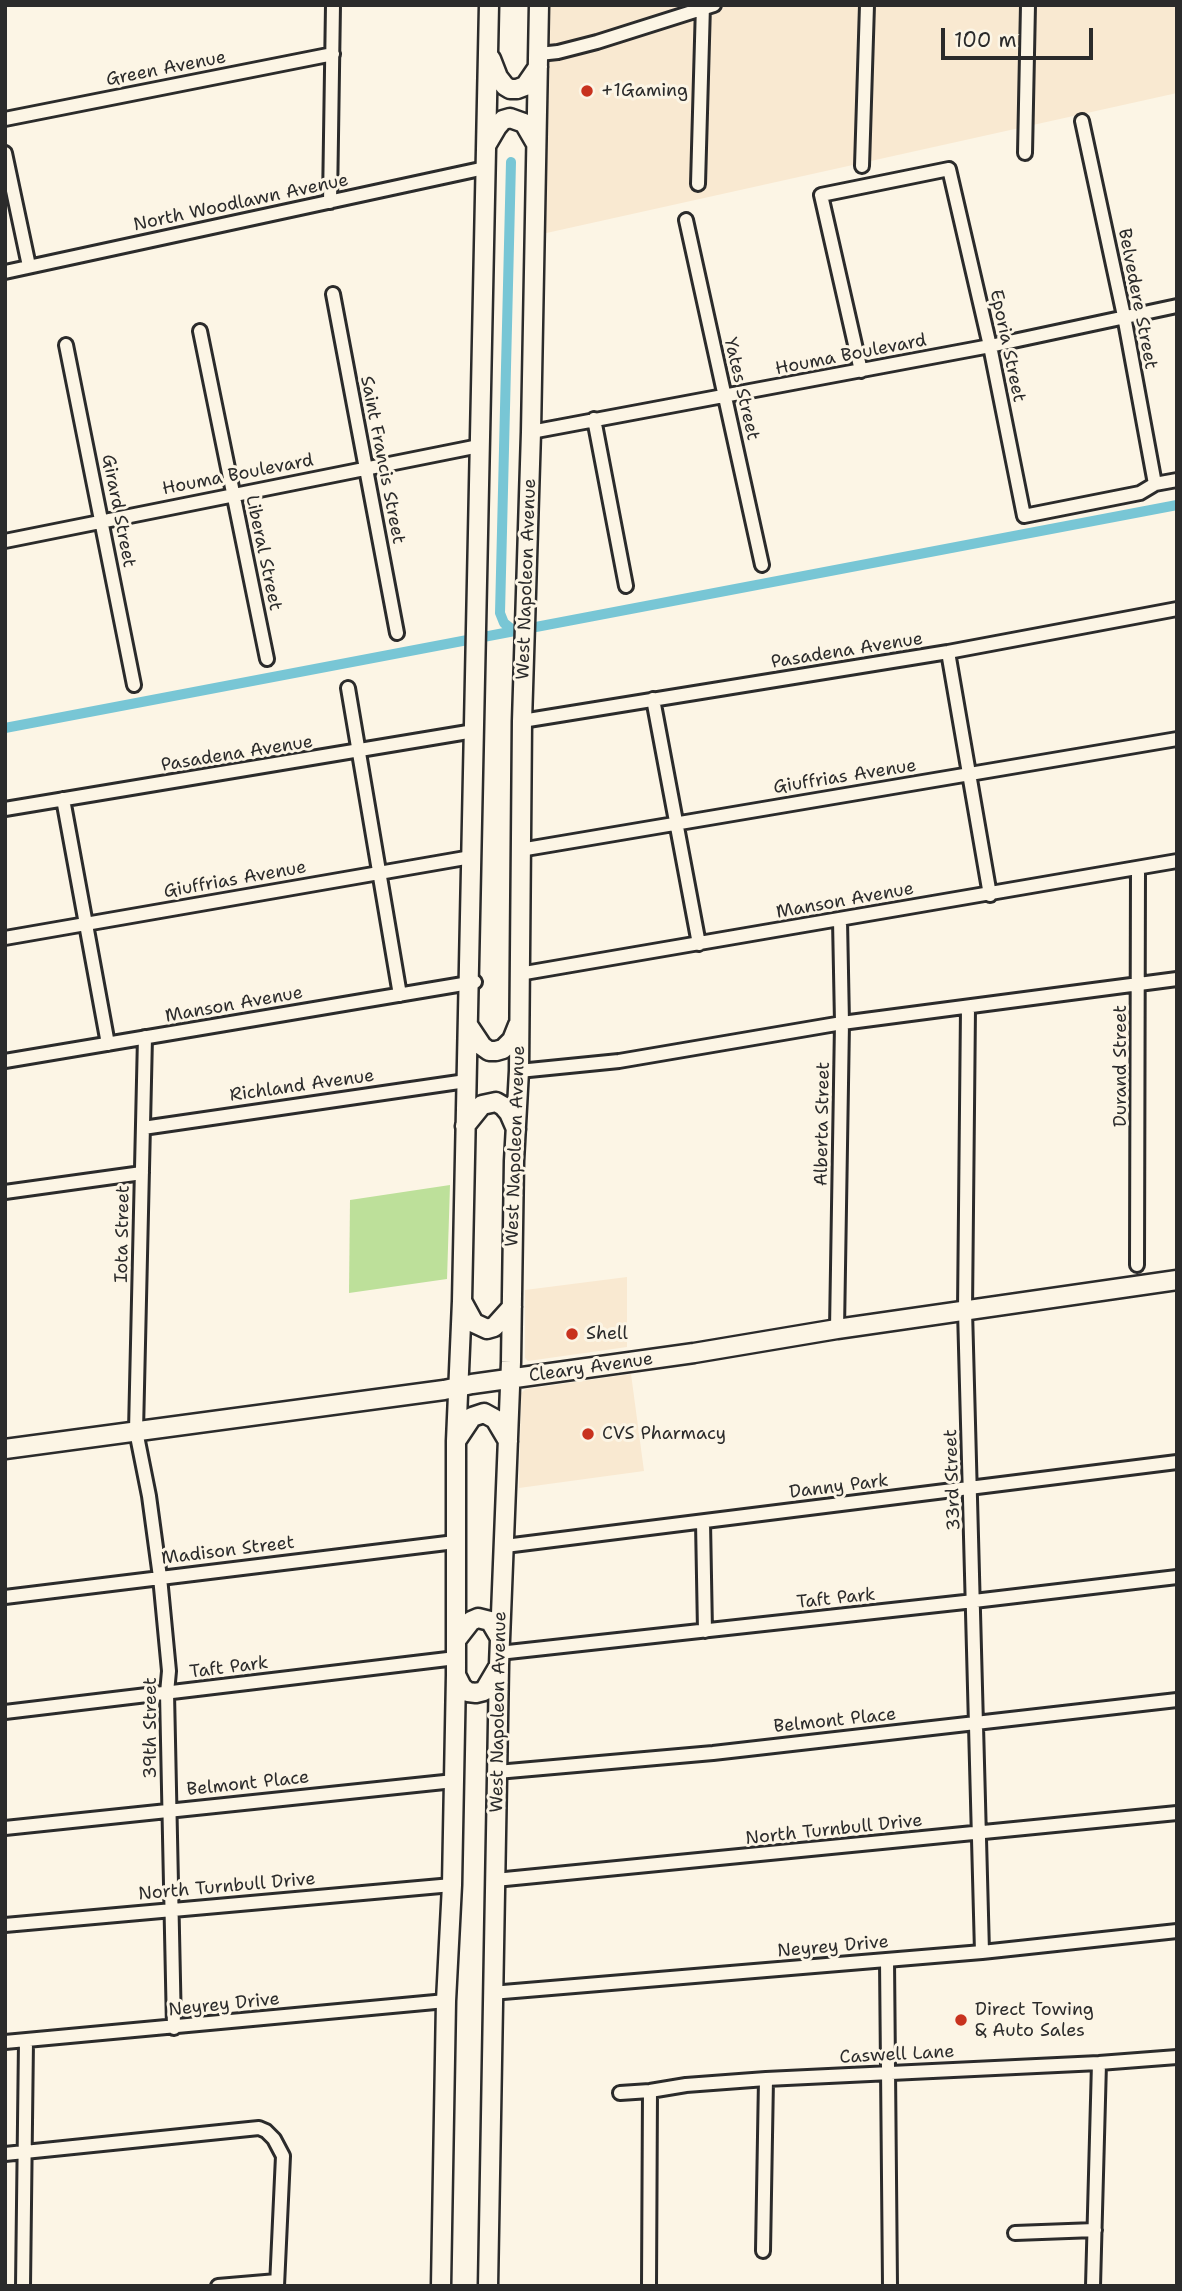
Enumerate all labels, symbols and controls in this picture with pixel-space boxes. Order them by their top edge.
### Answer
scale bar [944,14,1096,58]
text: 100 m [954,26,1017,54]
street label: Green Avenue [104,47,228,91]
place label: +1Gaming [601,80,688,102]
marker: +1Gaming [579,83,595,99]
street label: North Woodlawn Avenue [132,170,350,236]
street label: Belvedere Street [1113,227,1161,371]
street label: Eporia Street [985,288,1029,404]
street label: Houma Boulevard [774,330,928,380]
street label: Yates Street [719,335,763,443]
street label: Saint Francis Street [355,374,409,546]
street label: Houma Boulevard [161,450,315,500]
street label: Girard Street [96,453,140,569]
street label: West Napoleon Avenue [513,478,541,680]
street label: Liberal Street [240,493,286,613]
street label: Pasadena Avenue [770,628,924,674]
street label: Pasadena Avenue [160,731,314,777]
street label: Giuffrias Avenue [772,755,918,799]
street label: Giuffrias Avenue [162,857,308,903]
street label: Manson Avenue [774,878,916,924]
street label: Manson Avenue [163,982,305,1028]
street label: Durand Street [1110,1005,1132,1127]
street label: West Napoleon Avenue [502,1045,530,1247]
street label: Alberta Street [811,1062,835,1186]
street label: Richland Avenue [228,1065,376,1107]
street label: Iota Street [111,1185,135,1283]
place label: Shell [586,1323,628,1345]
marker: Shell [564,1326,580,1342]
street label: Cleary Avenue [528,1349,654,1387]
place label: CVS Pharmacy [602,1423,726,1445]
marker: CVS Pharmacy [580,1426,596,1442]
street label: 33rd Street [940,1429,966,1531]
street label: Danny Park [788,1470,890,1504]
street label: Madison Street [160,1532,296,1570]
street label: Taft Park [796,1584,876,1614]
street label: West Napoleon Avenue [486,1611,512,1813]
street label: Taft Park [188,1652,270,1684]
street label: 39th Street [140,1677,162,1779]
street label: Belmont Place [773,1704,897,1738]
street label: Belmont Place [186,1767,310,1801]
street label: North Turnbull Drive [744,1810,924,1850]
street label: North Turnbull Drive [138,1868,316,1906]
street label: Neyrey Drive [776,1931,890,1963]
street label: Neyrey Drive [167,1988,281,2022]
place label: Direct Towing & Auto Sales [975,1999,1094,2042]
marker: Direct Towing & Auto Sales [953,2012,969,2028]
street label: Caswell Lane [839,2041,955,2069]

